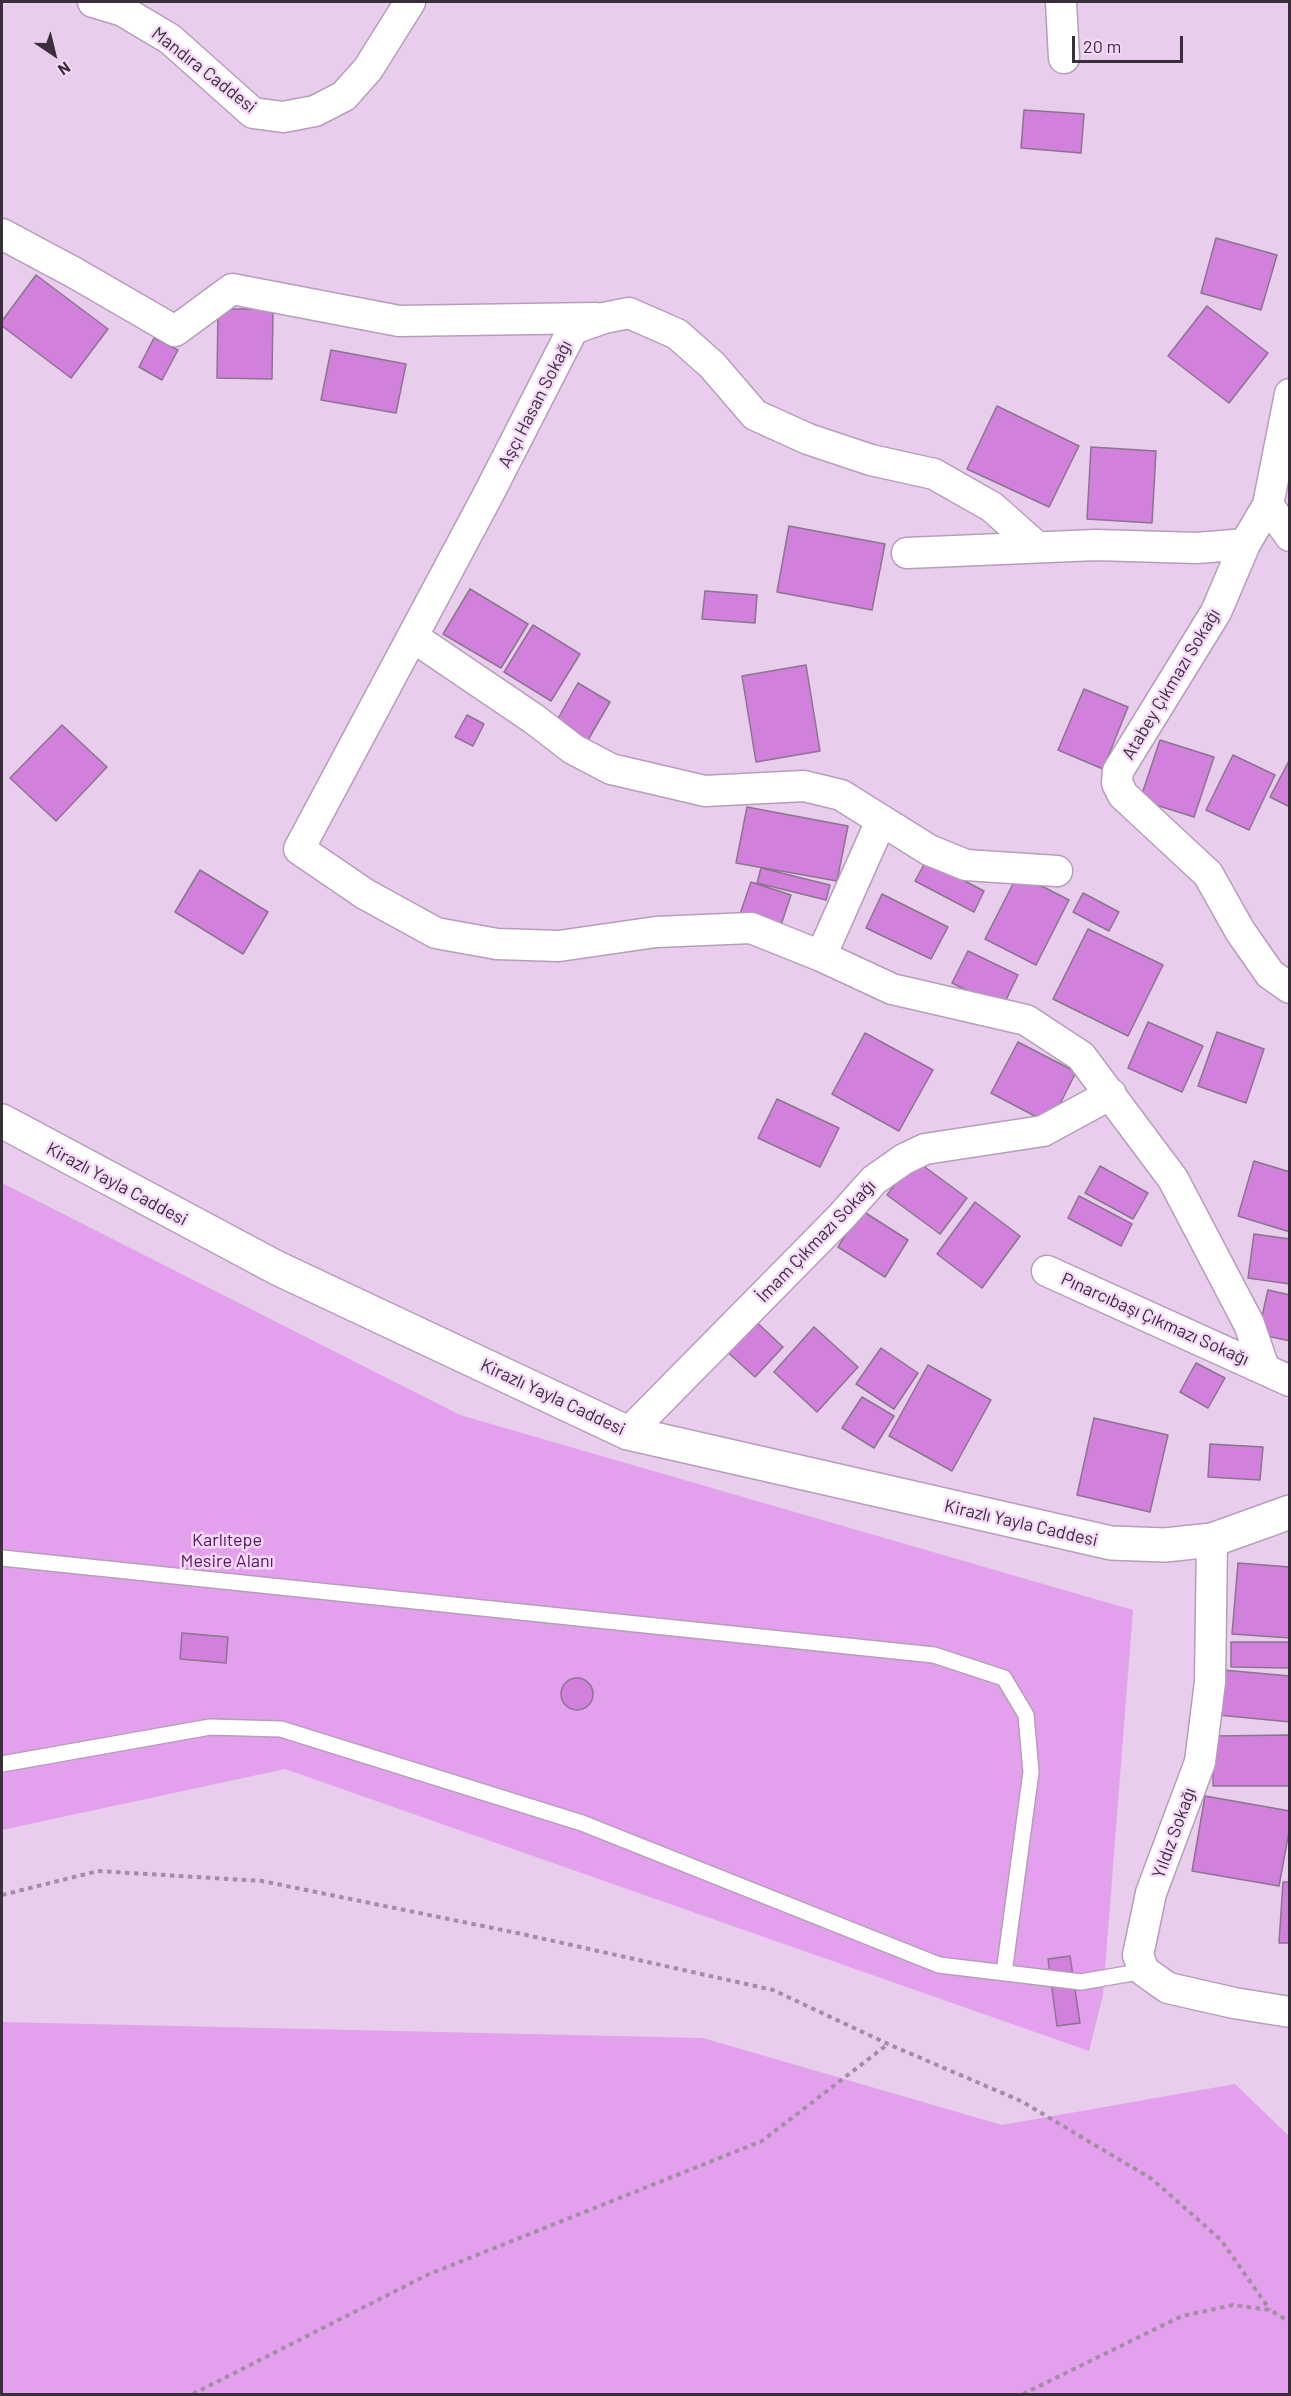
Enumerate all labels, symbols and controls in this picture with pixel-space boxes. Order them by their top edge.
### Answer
street label: Mandıra Caddesi [147,22,261,118]
north arrow [24,24,84,84]
scale bar [1075,24,1186,62]
text: 20 m [1083,35,1121,57]
text: N [55,58,74,80]
street label: Aşçı Hasan Sokağı [494,337,576,471]
street label: Atabey Çıkmazı Sokağı [1117,605,1225,763]
street label: Kirazlı Yayla Caddesi [43,1138,191,1230]
street label: İmam Çıkmazı Sokağı [752,1175,880,1307]
street label: Pınarcıbaşı Çıkmazı Sokağı [1058,1268,1252,1370]
street label: Kirazlı Yayla Caddesi [477,1354,629,1440]
street label: Kirazlı Yayla Caddesi [942,1495,1100,1551]
park label: Karlıtepe Mesire Alanı [181,1529,273,1572]
street label: Yıldız Sokağı [1148,1785,1200,1881]

